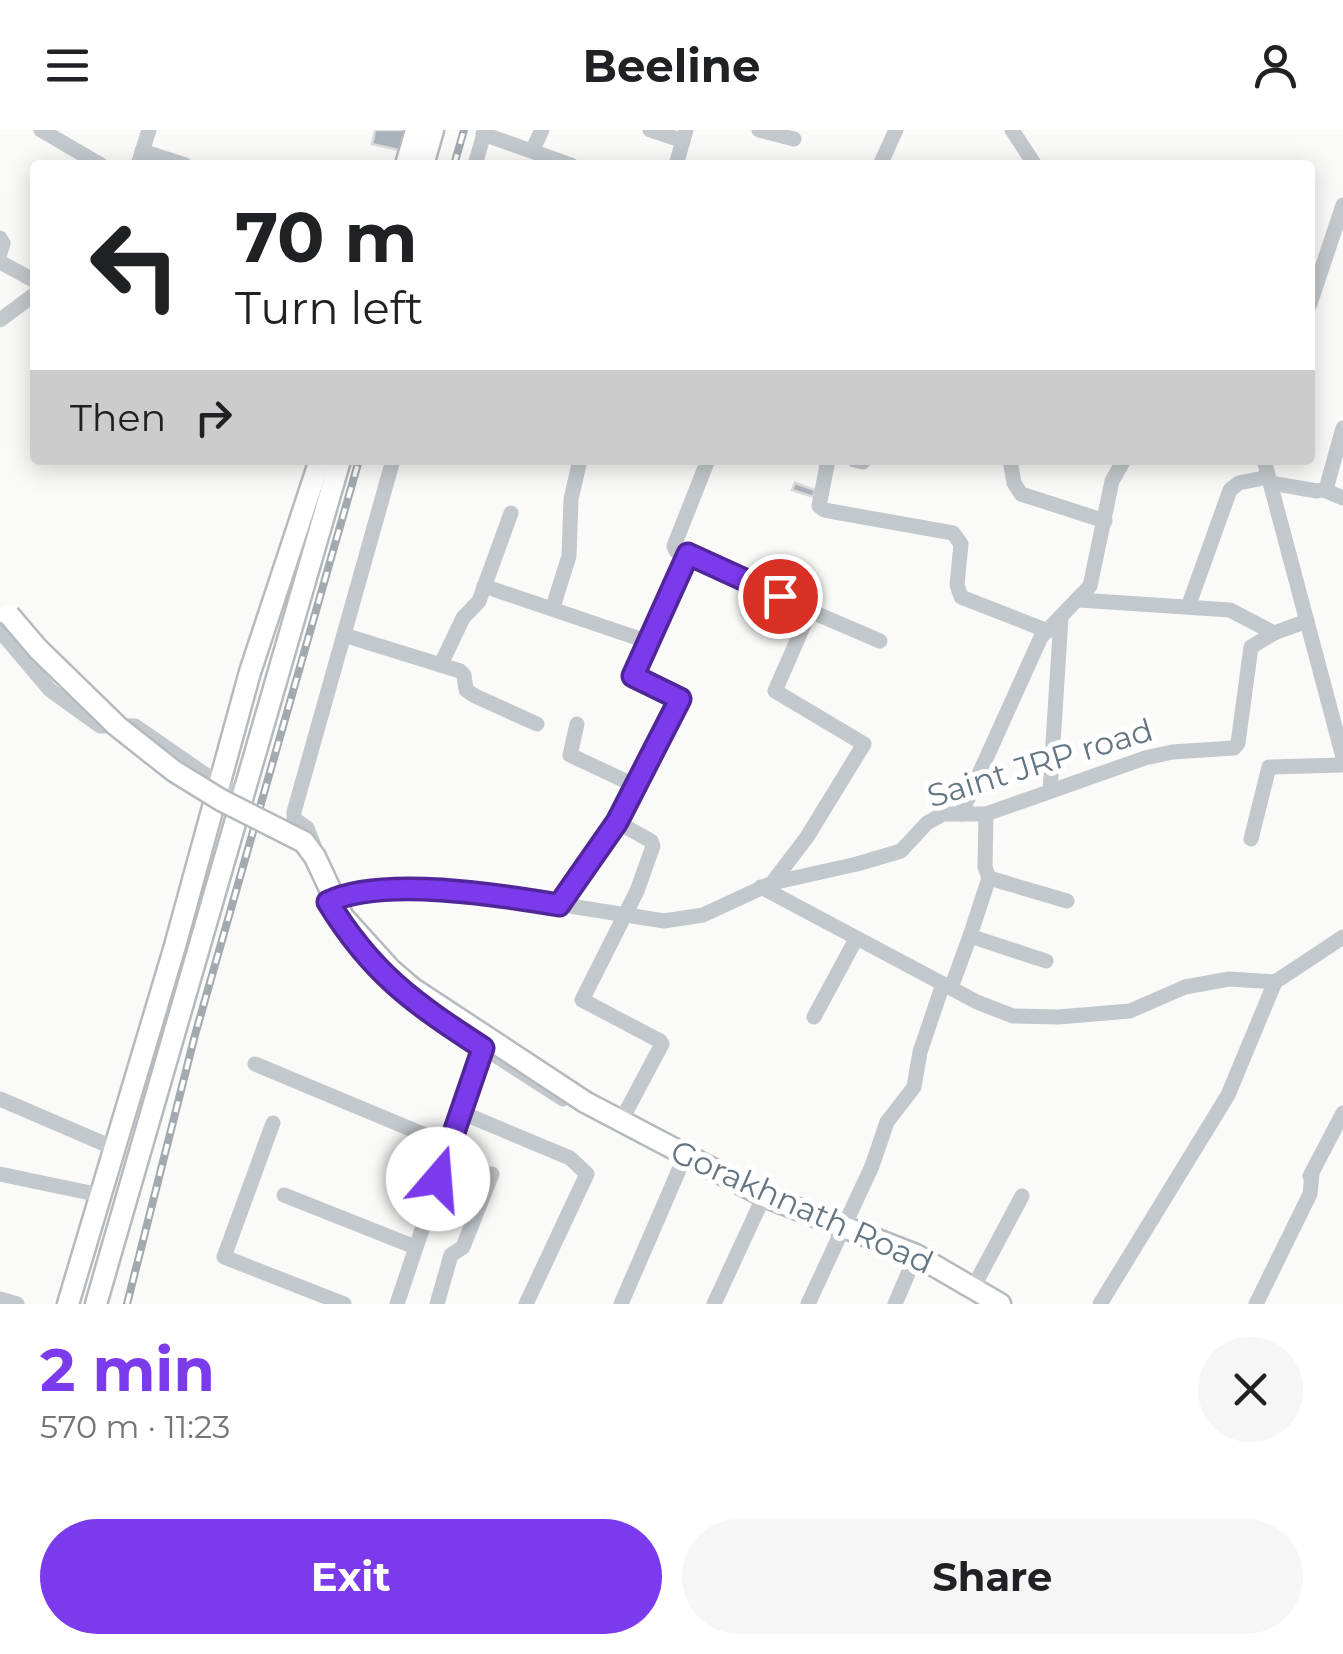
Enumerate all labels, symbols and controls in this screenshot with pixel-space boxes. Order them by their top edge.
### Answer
icon: menu [40,38,95,93]
text: Beeline [583,38,760,93]
icon: person [1248,38,1303,93]
text: 70 m [235,194,418,280]
icon: left [70,200,200,330]
text: Turn left [235,280,423,335]
icon: right [186,390,241,445]
text: Then [70,394,166,441]
pin [738,554,823,639]
icon: arrive [753,569,808,624]
street label: Saint JRP road [922,710,1157,815]
position arrow [386,1127,490,1231]
street label: Gorakhnath Road [665,1131,939,1282]
text: 2 min [40,1333,215,1406]
button: close [1198,1337,1303,1442]
text: 570 m · 11:23 [40,1407,230,1446]
button: Exit [40,1519,662,1634]
button: Share [682,1519,1303,1634]

